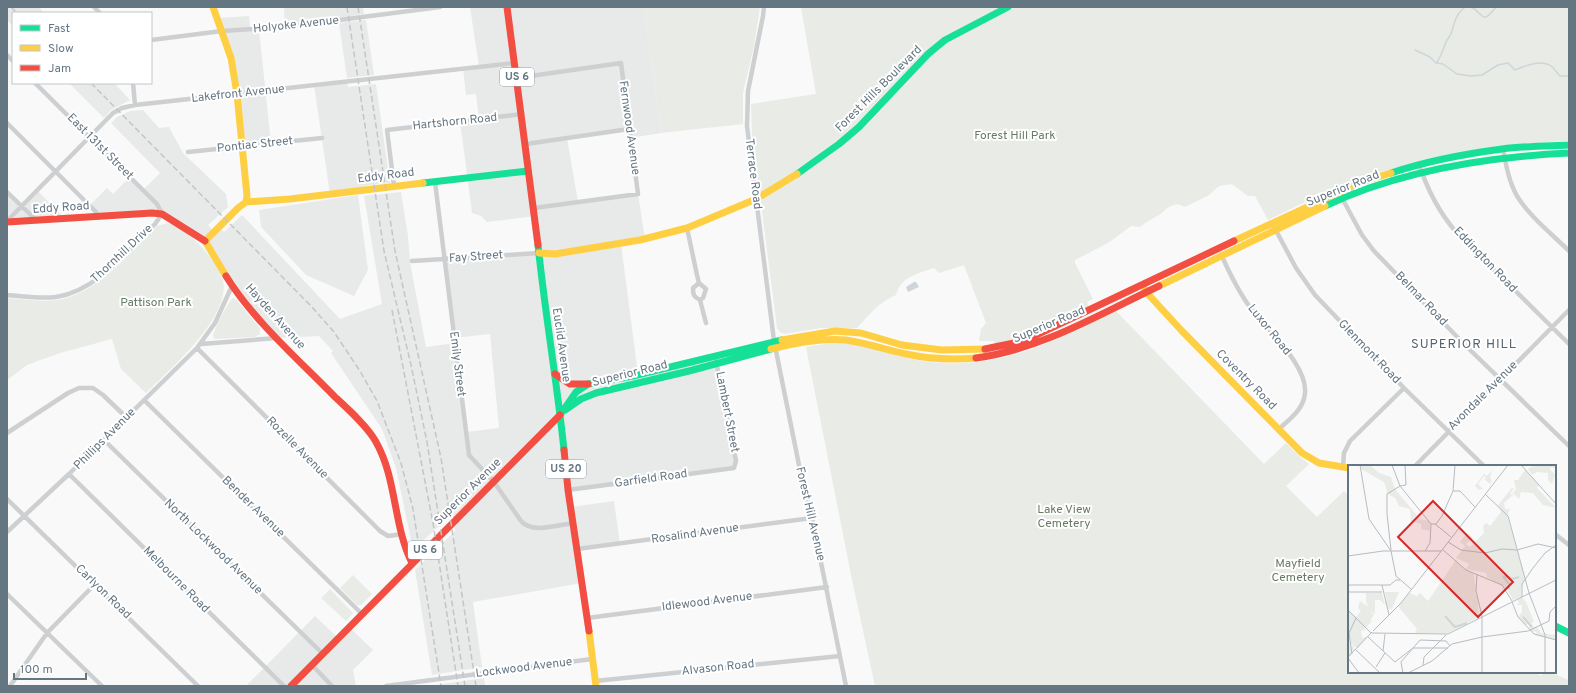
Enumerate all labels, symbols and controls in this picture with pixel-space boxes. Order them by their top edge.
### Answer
legend [12,12,152,84]
street label: Holyoke Avenue [252,13,340,37]
text: Fast [48,21,70,37]
text: Slow [48,41,74,57]
street label: Forest Hills Boulevard [832,42,926,136]
text: Jam [48,61,71,77]
road number: US 6 [500,68,534,86]
street label: Fernwood Avenue [614,80,644,176]
street label: Lakefront Avenue [191,81,285,107]
street label: East 131st Street [63,110,137,184]
street label: Hartshorn Road [412,110,498,134]
park label: Forest Hill Park [974,128,1056,144]
street label: Pontiac Street [216,133,294,157]
street label: Terrace Road [741,138,765,210]
street label: Eddy Road [357,165,415,187]
street label: Superior Road [1304,167,1382,211]
street label: Eddy Road [32,198,90,218]
street label: Thornhill Drive [88,221,156,287]
street label: Eddington Road [1450,224,1520,296]
street label: Fay Street [448,247,504,267]
street label: Belmar Road [1391,268,1451,330]
street label: Hayden Avenue [241,281,309,353]
park label: Pattison Park [120,295,192,311]
street label: Luxor Road [1243,301,1295,359]
street label: Superior Road [1010,303,1088,347]
street label: Euclid Avenue [548,307,574,383]
street label: Glenmont Road [1334,316,1404,388]
street label: Emily Street [445,330,469,398]
district label: SUPERIOR HILL [1411,337,1517,353]
street label: Coventry Road [1212,346,1280,414]
street label: Superior Road [591,357,669,391]
street label: Avondale Avenue [1445,358,1521,434]
street label: Lambert Street [711,370,743,454]
street label: Phillips Avenue [71,405,139,473]
street label: Rozelle Avenue [262,413,332,483]
street label: Superior Avenue [431,455,505,529]
road number: US 20 [546,460,586,478]
street label: Forest Hill Avenue [791,465,829,563]
inset map [1348,465,1556,673]
street label: Garfield Road [614,466,688,492]
street label: Bender Avenue [218,473,288,541]
street label: North Lockwood Avenue [160,496,266,598]
park label: Lake View Cemetery [1037,502,1091,532]
street label: Rosalind Avenue [650,520,740,548]
road number: US 6 [408,541,442,559]
street label: Melbourne Road [139,543,213,617]
park label: Mayfield Cemetery [1271,556,1325,586]
street label: Carlyon Road [71,561,135,623]
street label: Idlewood Avenue [661,589,753,615]
street label: Lockwood Avenue [475,654,573,682]
scale bar [14,655,86,681]
street label: Alvason Road [681,656,755,680]
text: 100 m [20,662,53,678]

